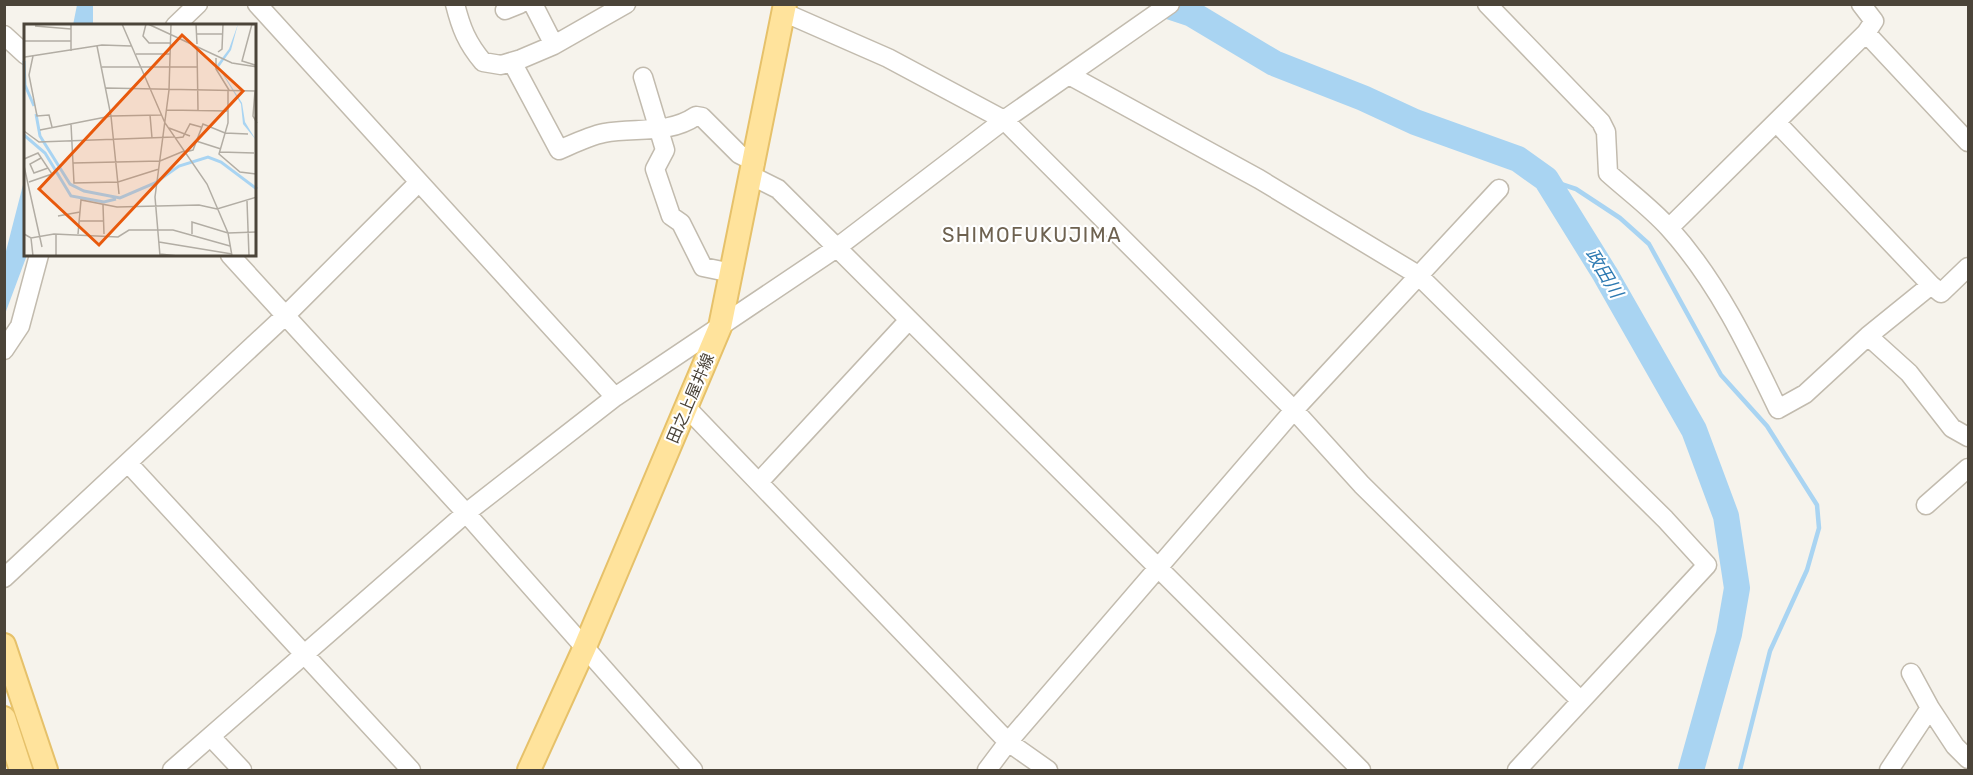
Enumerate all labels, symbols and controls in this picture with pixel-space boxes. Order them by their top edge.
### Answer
inset map [24,24,256,256]
district label: SHIMOFUKUJIMA [942,223,1122,247]
water label: 政田川 [1581,244,1628,304]
street label: 田之上屋井線 [663,350,718,446]

